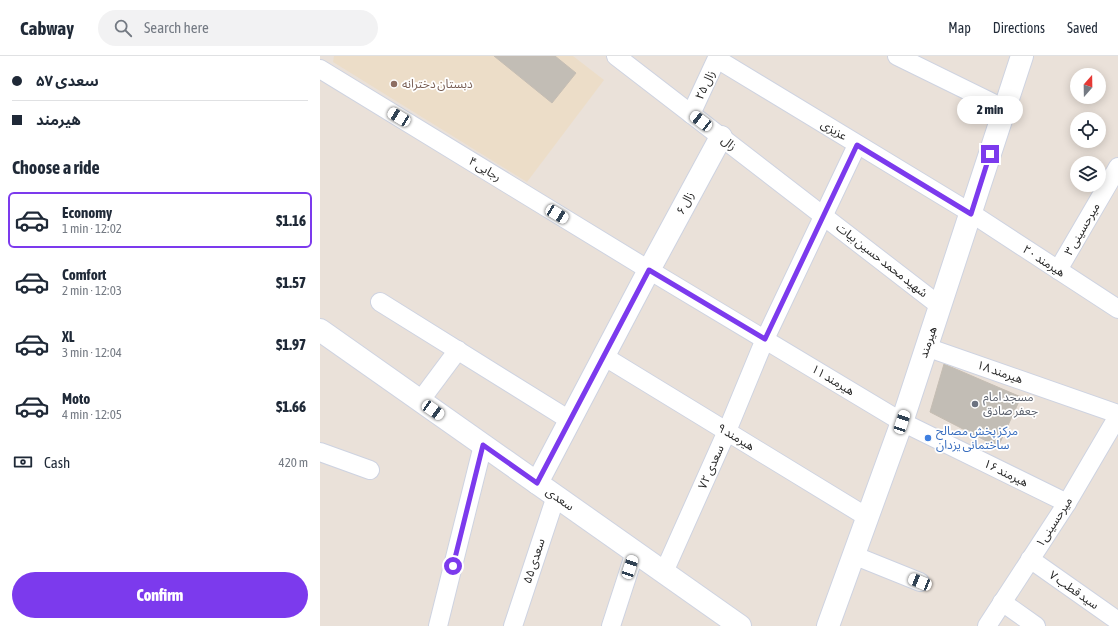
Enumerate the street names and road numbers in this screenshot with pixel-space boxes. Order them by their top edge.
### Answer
street label: زال ۲۵ [692,68,718,102]
street label: عزیزی [818,117,850,143]
street label: زال [719,133,739,153]
street label: رجایی ۴ [466,154,504,184]
street label: زال ۶ [673,189,697,217]
street label: میرحسینی ۳ [1061,200,1103,258]
street label: شهید محمد حسین بیات [833,220,931,300]
street label: هیرمند ۲۰ [1020,242,1068,280]
street label: هیرمند [916,324,940,360]
street label: هیرمند ۱۸ [975,358,1025,386]
street label: هیرمند ۱۱ [809,362,857,398]
street label: هیرمند ۹ [715,420,757,454]
street label: سعدی ۷۲ [695,443,727,491]
street label: هیرمند ۱۶ [981,456,1031,490]
street label: سعدی [543,484,577,514]
street label: میرحسینی۱ [1033,494,1075,550]
street label: سعدی ۵۵ [520,537,548,585]
street label: سید قطب ۷ [1046,568,1102,612]

